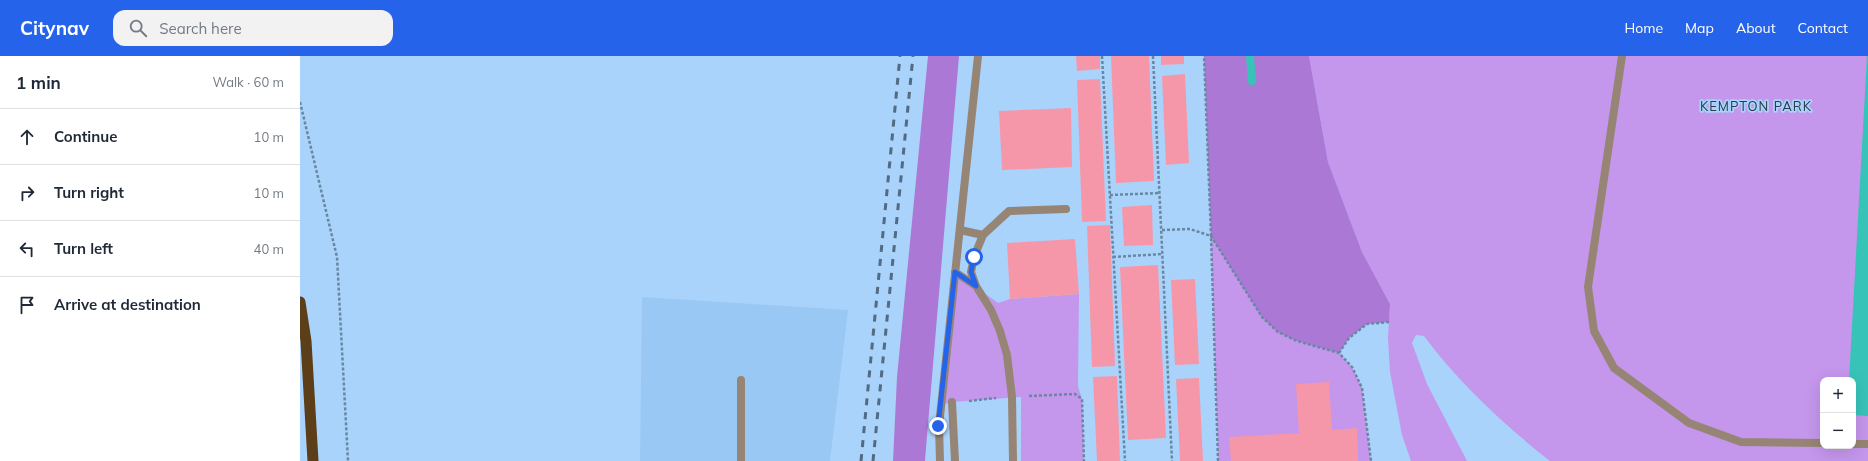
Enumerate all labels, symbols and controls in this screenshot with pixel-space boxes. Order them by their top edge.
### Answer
search box [113,10,393,46]
text: Citynav [20,16,89,40]
icon: search [127,17,149,39]
text: Search here [159,19,242,38]
text: Home [1624,19,1663,37]
text: Map [1685,19,1714,37]
text: About [1736,19,1776,37]
text: Contact [1798,19,1848,37]
text: 1 min [16,72,61,93]
text: Walk · 60 m [213,74,284,90]
district label: KEMPTON PARK [1700,98,1812,114]
icon: ahead [16,126,38,148]
text: Continue [54,127,117,146]
text: 10 m [254,129,284,145]
icon: right [16,182,38,204]
text: Turn right [54,183,124,202]
text: 10 m [254,185,284,201]
icon: left [16,238,38,260]
text: Turn left [54,239,113,258]
text: 40 m [254,241,284,257]
route start [965,248,983,266]
icon: arrive [16,294,38,316]
text: Arrive at destination [54,295,201,314]
map controls [1820,377,1856,449]
button: + [1820,377,1856,413]
button: − [1820,413,1856,449]
route end [929,417,947,435]

